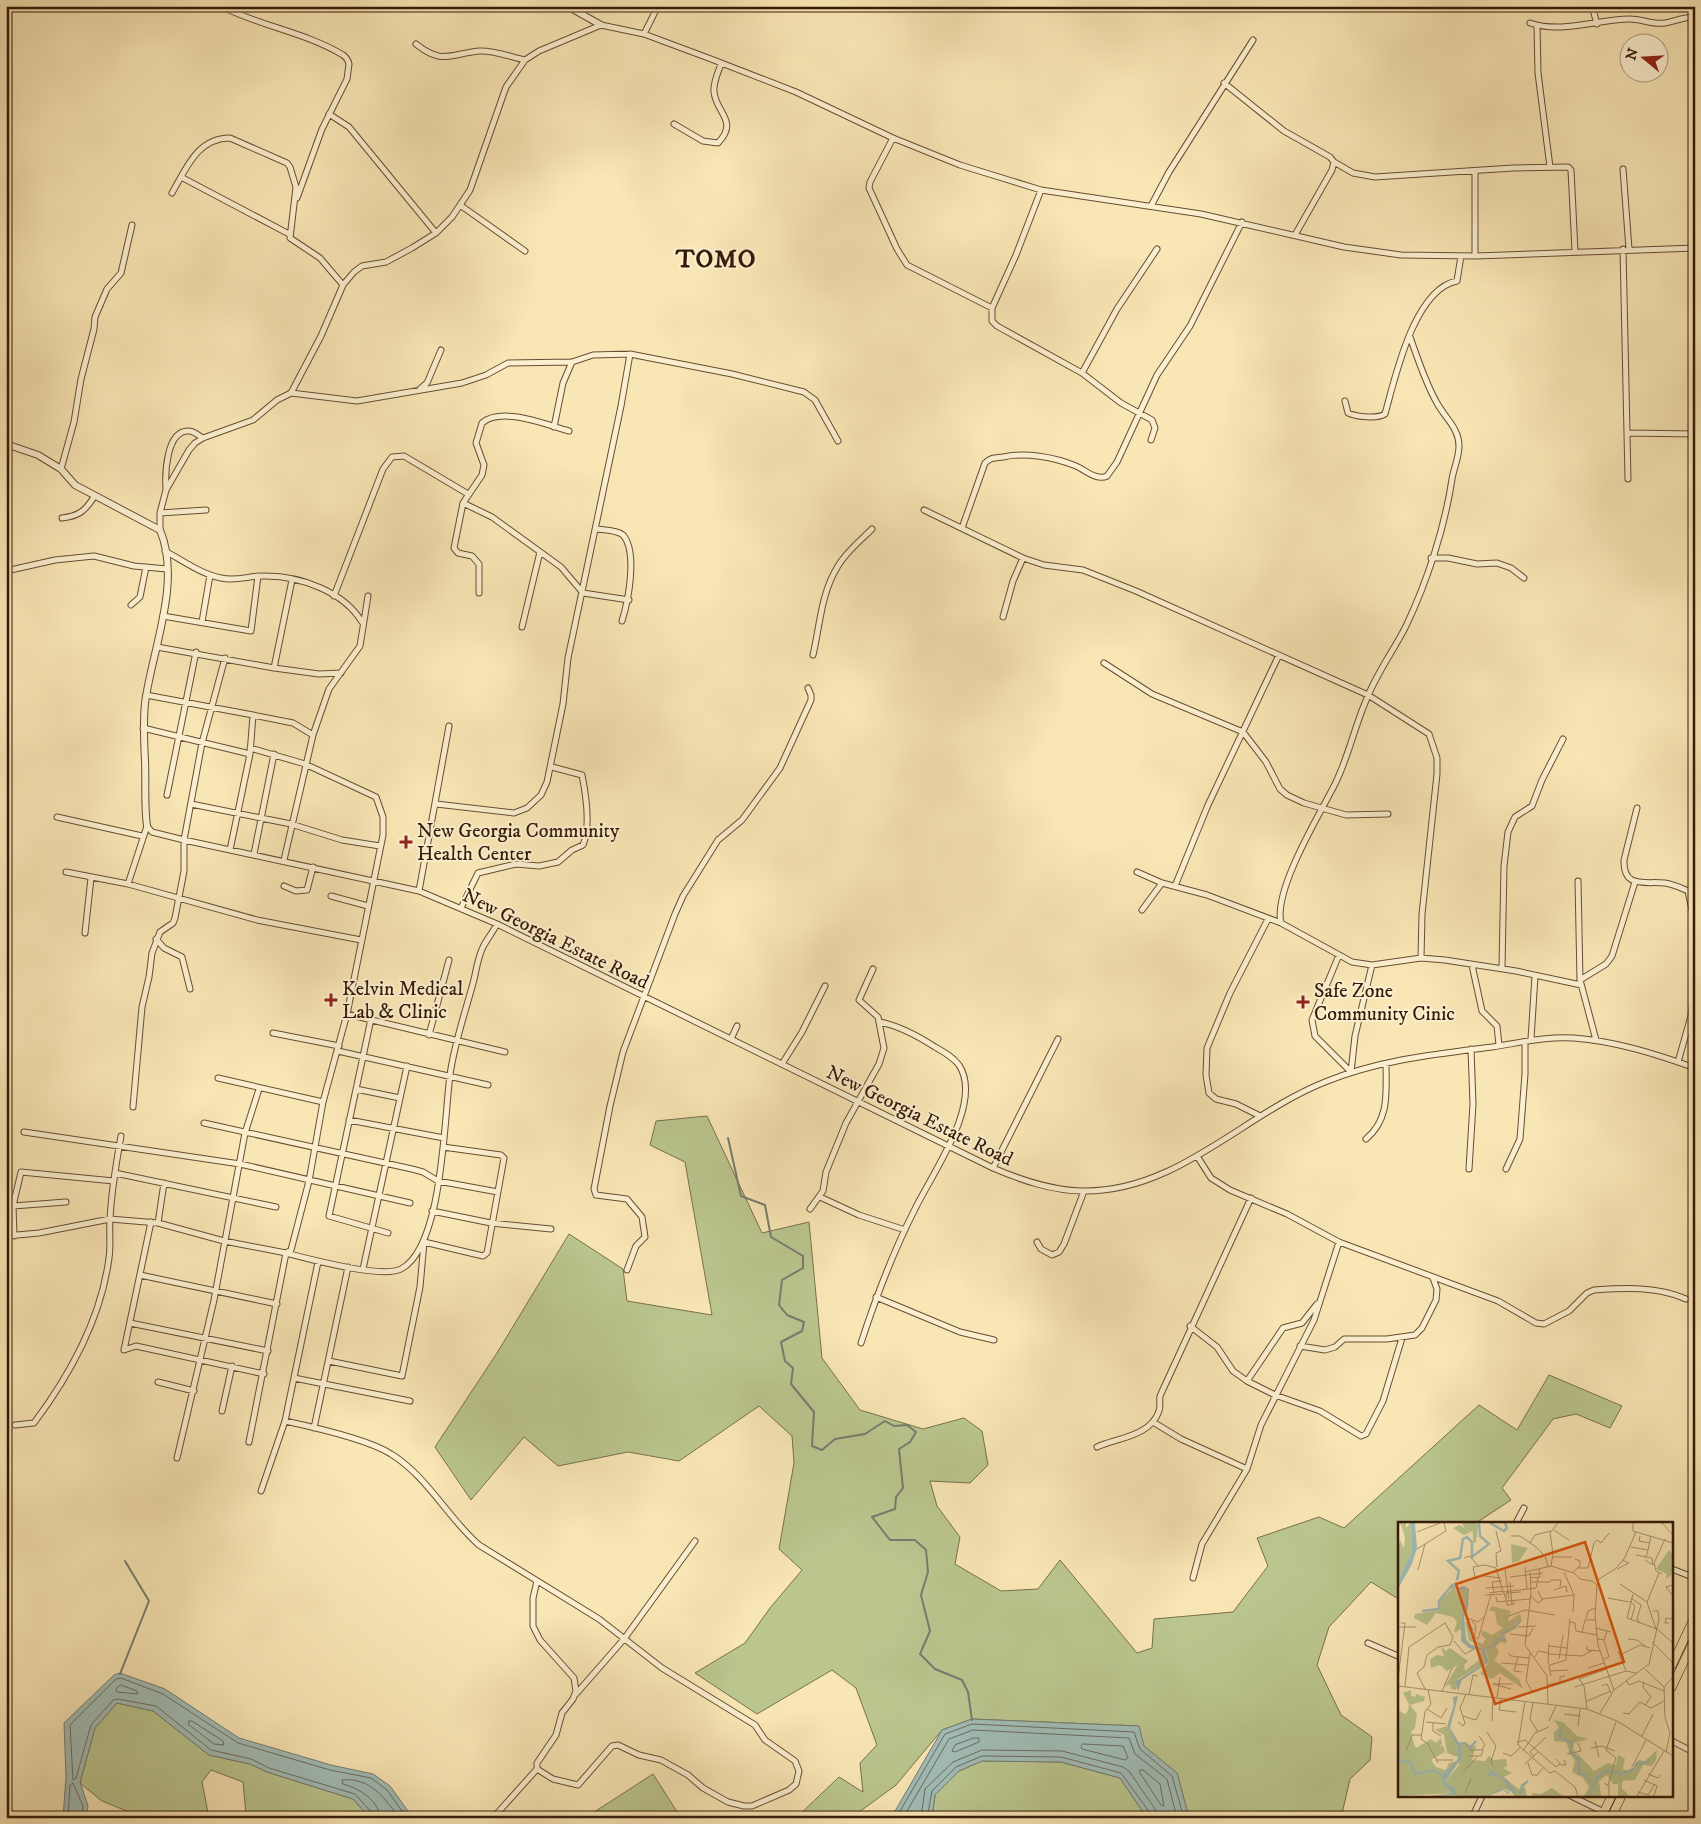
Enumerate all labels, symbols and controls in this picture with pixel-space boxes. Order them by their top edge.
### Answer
north arrow [1618,32,1668,82]
text: N [1622,46,1643,63]
district label: TOMO [675,244,756,275]
place label: New Georgia Community Health Center [417,819,620,867]
marker: New Georgia Community Health Center [399,835,413,849]
street label: New Georgia Estate Road [458,883,653,995]
place label: Kelvin Medical Lab & Clinic [342,977,463,1025]
place label: Safe Zone Community Cinic [1314,979,1455,1027]
marker: Kelvin Medical Lab & Clinic [324,993,338,1007]
marker: Safe Zone Community Cinic [1296,995,1310,1009]
street label: New Georgia Estate Road [822,1060,1017,1172]
inset map [1398,1522,1674,1796]

